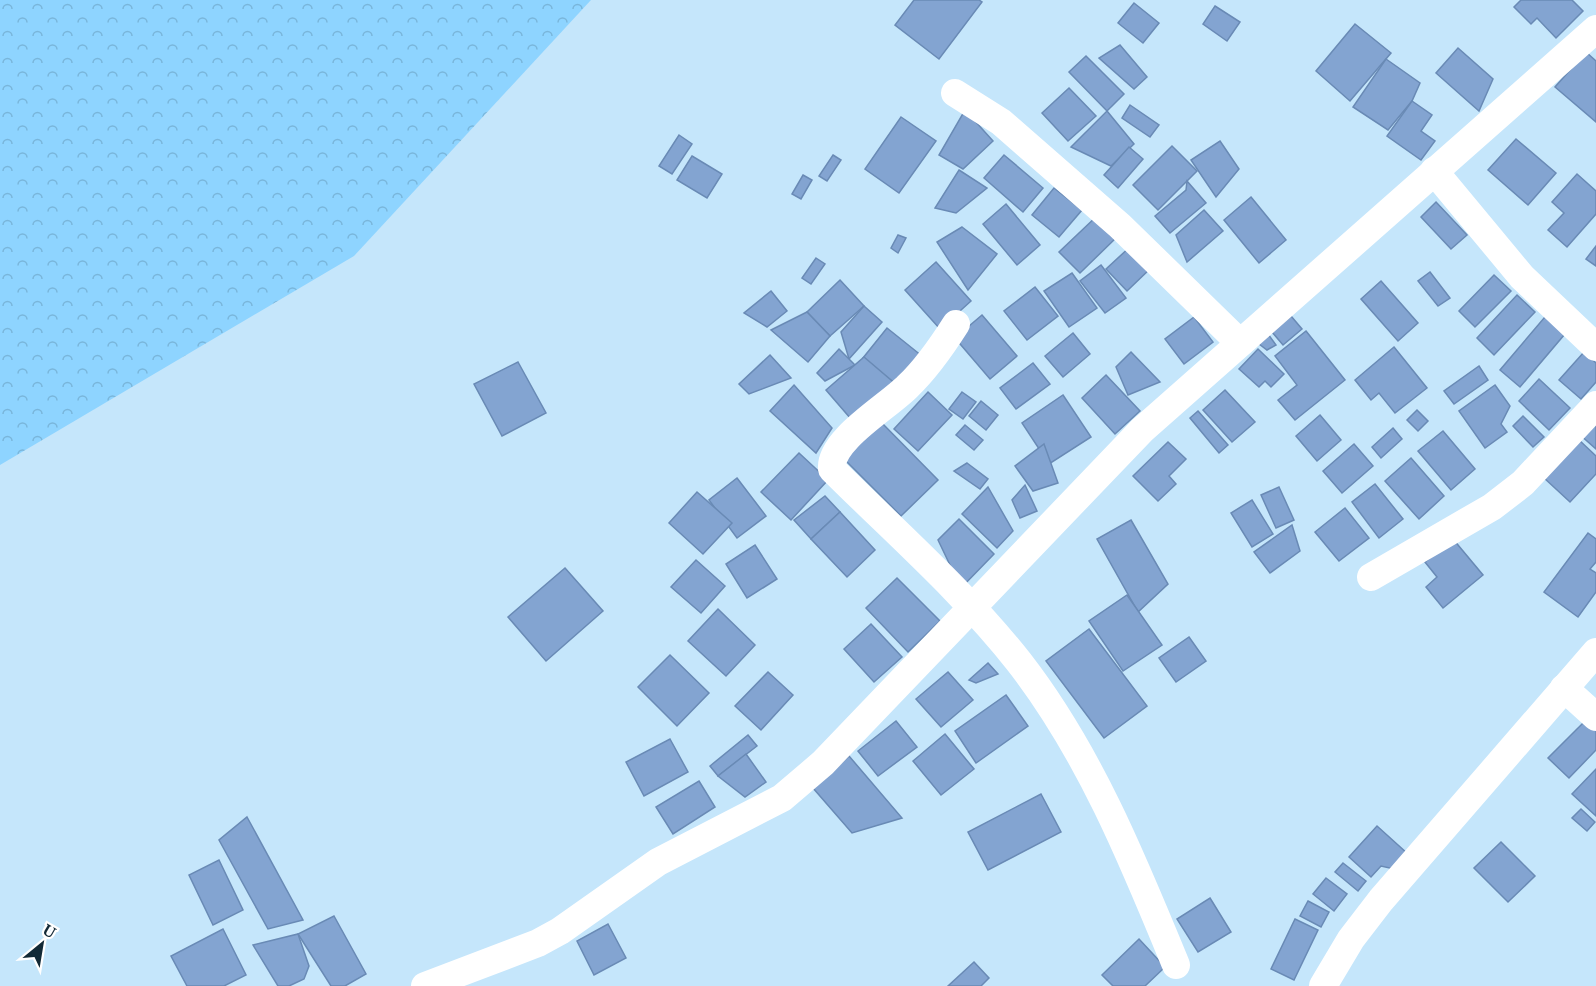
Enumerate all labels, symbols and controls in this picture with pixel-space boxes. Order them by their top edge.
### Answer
north arrow [12,914,72,974]
text: U [39,919,60,944]

